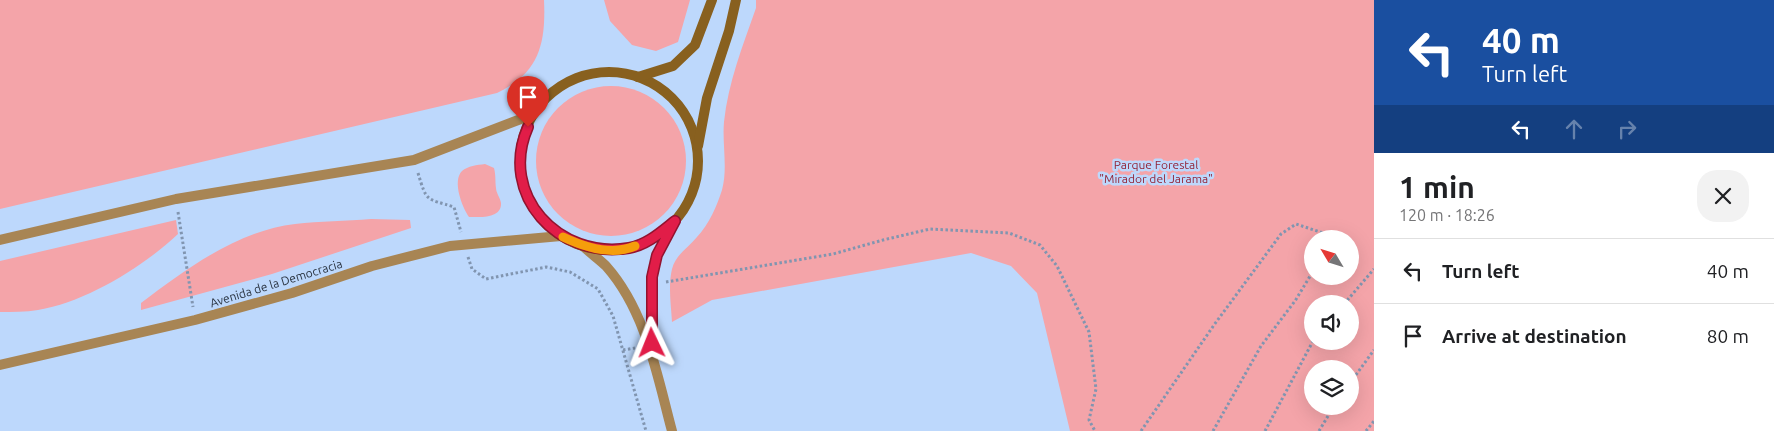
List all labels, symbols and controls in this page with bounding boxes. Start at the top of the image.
icon: left [1399,20,1464,85]
text: 40 m [1482,20,1560,60]
text: Turn left [1482,61,1567,86]
pin [507,76,549,127]
icon: arrive [514,83,542,111]
icon: left [1507,115,1535,143]
icon: ahead [1560,115,1588,143]
icon: right [1613,115,1641,143]
park label: Parque Forestal "Mirador del Jarama" [1099,158,1213,185]
text: 1 min [1399,170,1475,204]
button: close [1697,170,1749,222]
text: 120 m · 18:26 [1399,206,1495,224]
north arrow [1304,230,1359,285]
map controls [1304,230,1359,415]
street label: Avenida de la Democracia [208,257,344,309]
icon: left [1399,257,1427,285]
text: Turn left [1442,260,1520,282]
text: 40 m [1707,260,1749,282]
button: sound [1304,295,1359,350]
position arrow [625,316,677,368]
icon: arrive [1399,322,1427,350]
text: Arrive at destination [1442,325,1627,347]
text: 80 m [1707,325,1749,347]
button: layers [1304,360,1359,415]

